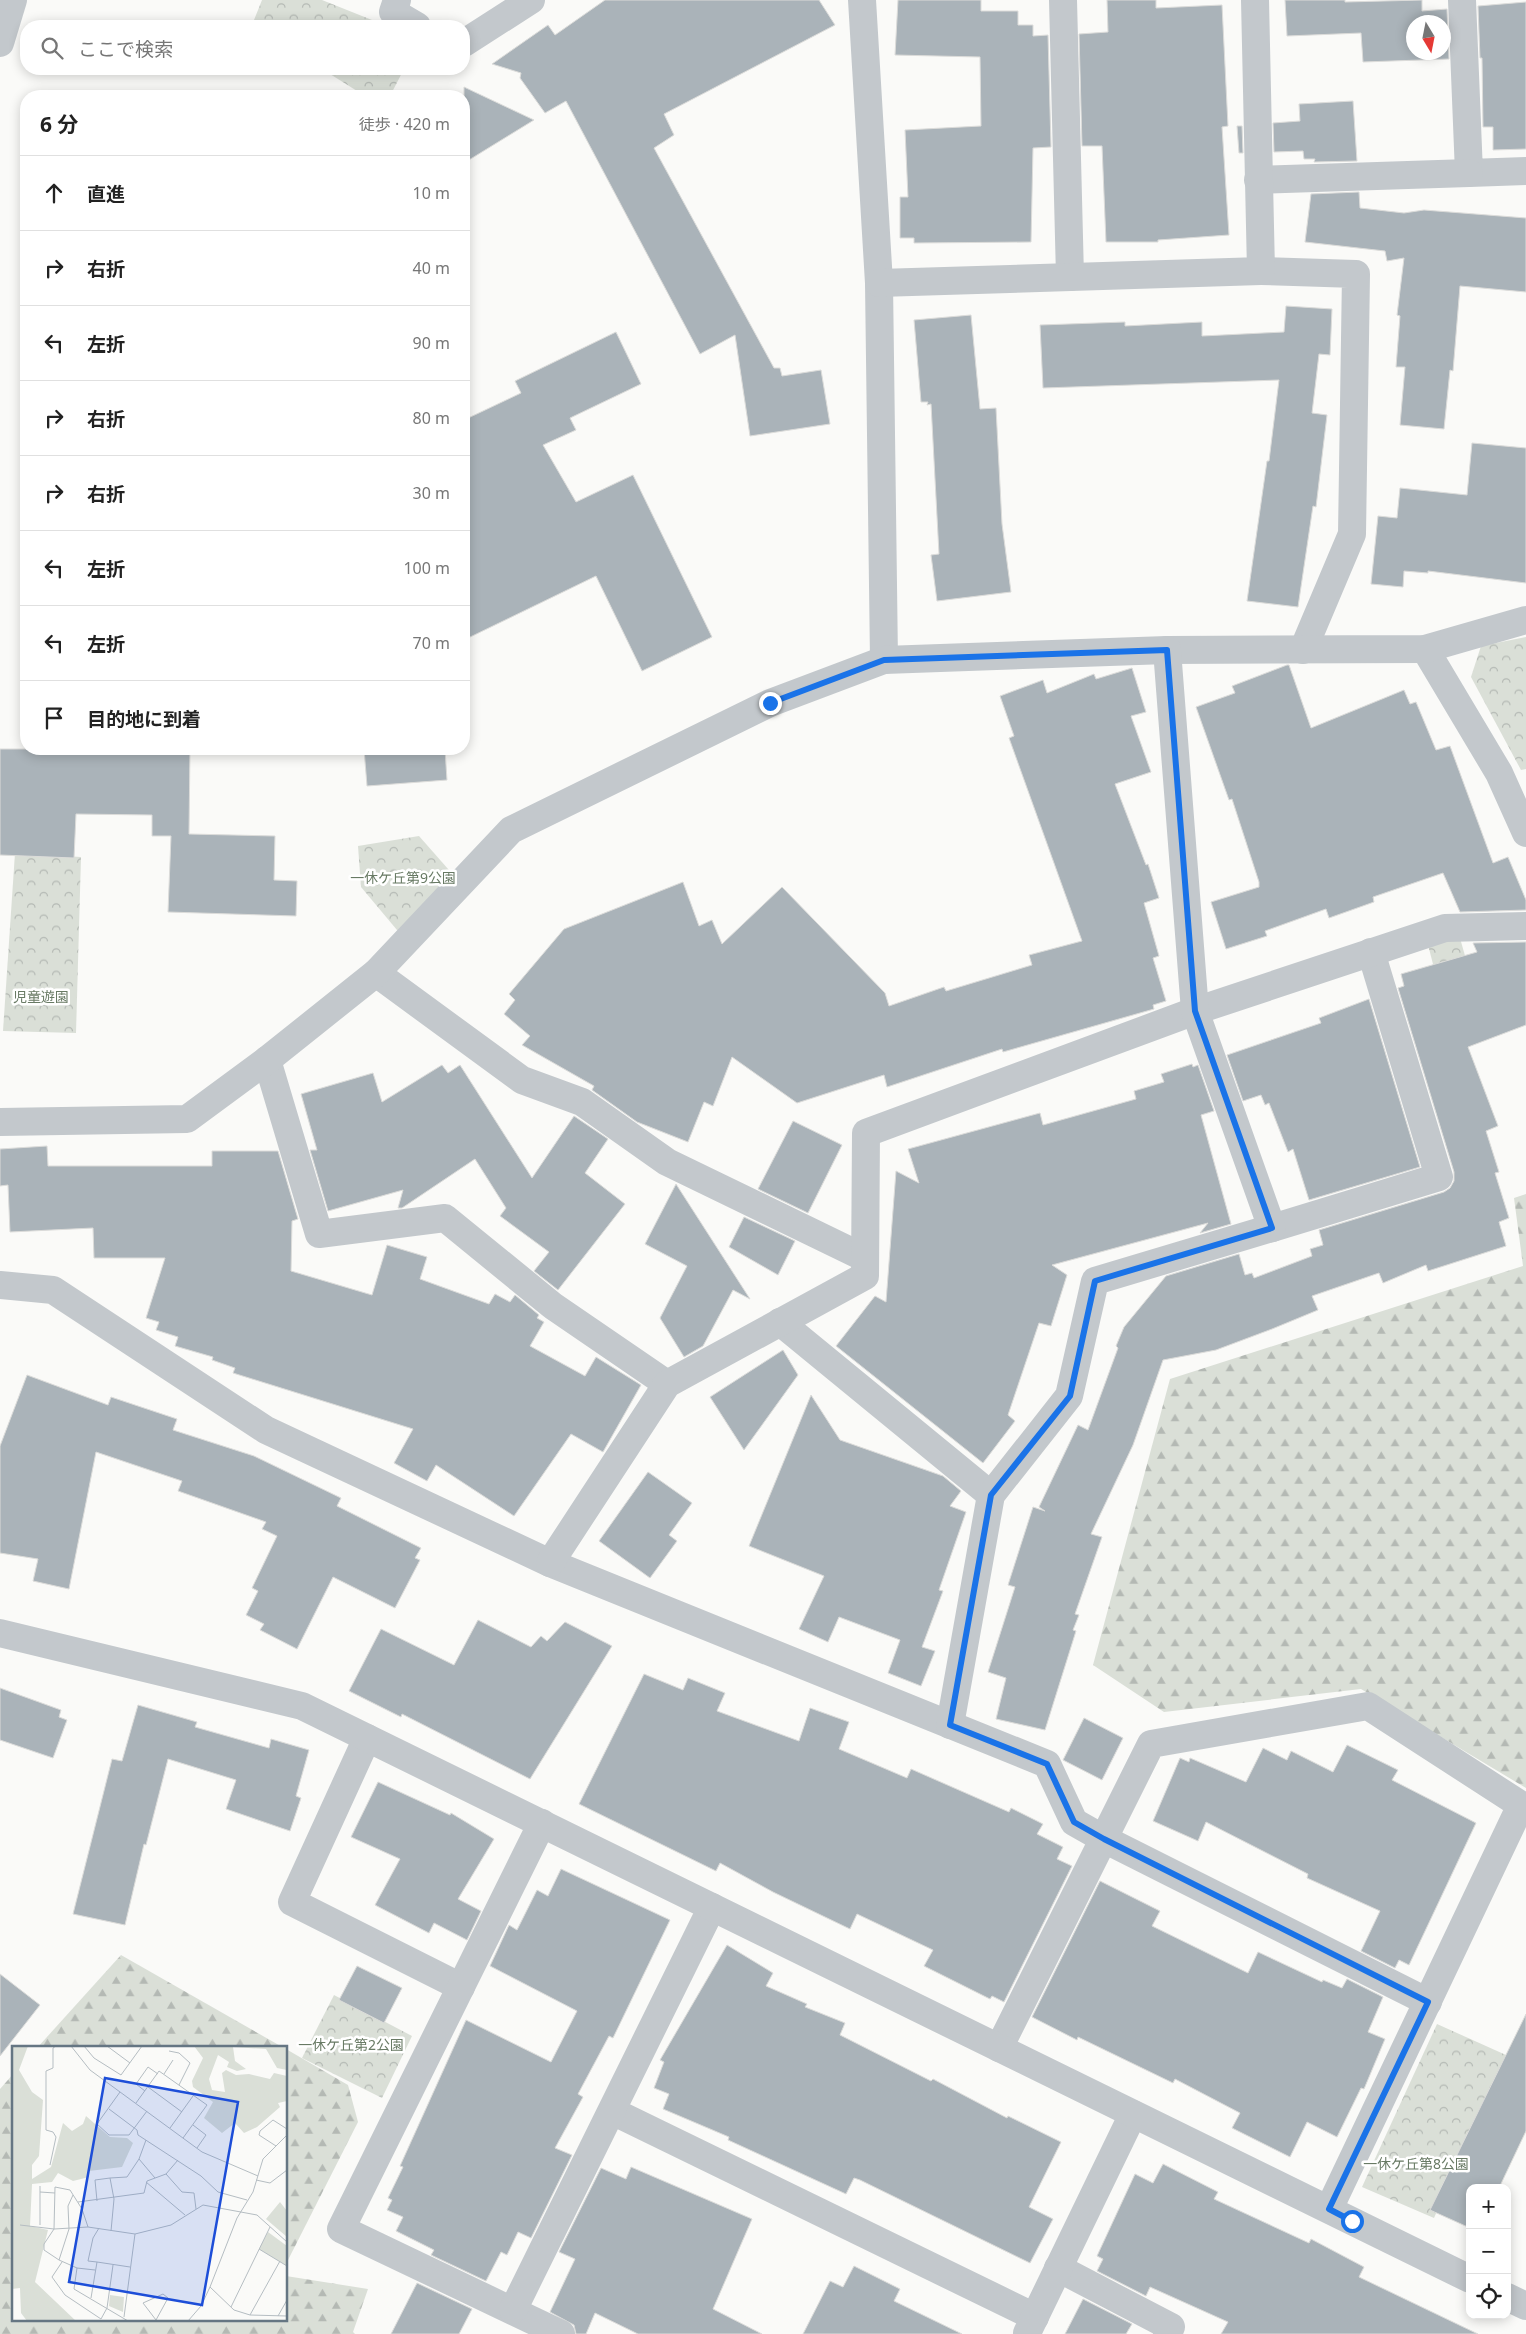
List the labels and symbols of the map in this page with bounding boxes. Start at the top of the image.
north arrow [1406,15,1451,60]
route end [759,692,782,715]
park label: 一休ケ丘第9公園 [350,868,456,887]
park label: 児童遊園 [13,987,69,1006]
park label: 一休ケ丘第2公園 [298,2035,404,2054]
inset map [12,2046,288,2322]
park label: 一休ケ丘第8公園 [1363,2154,1469,2173]
route start [1341,2210,1364,2233]

